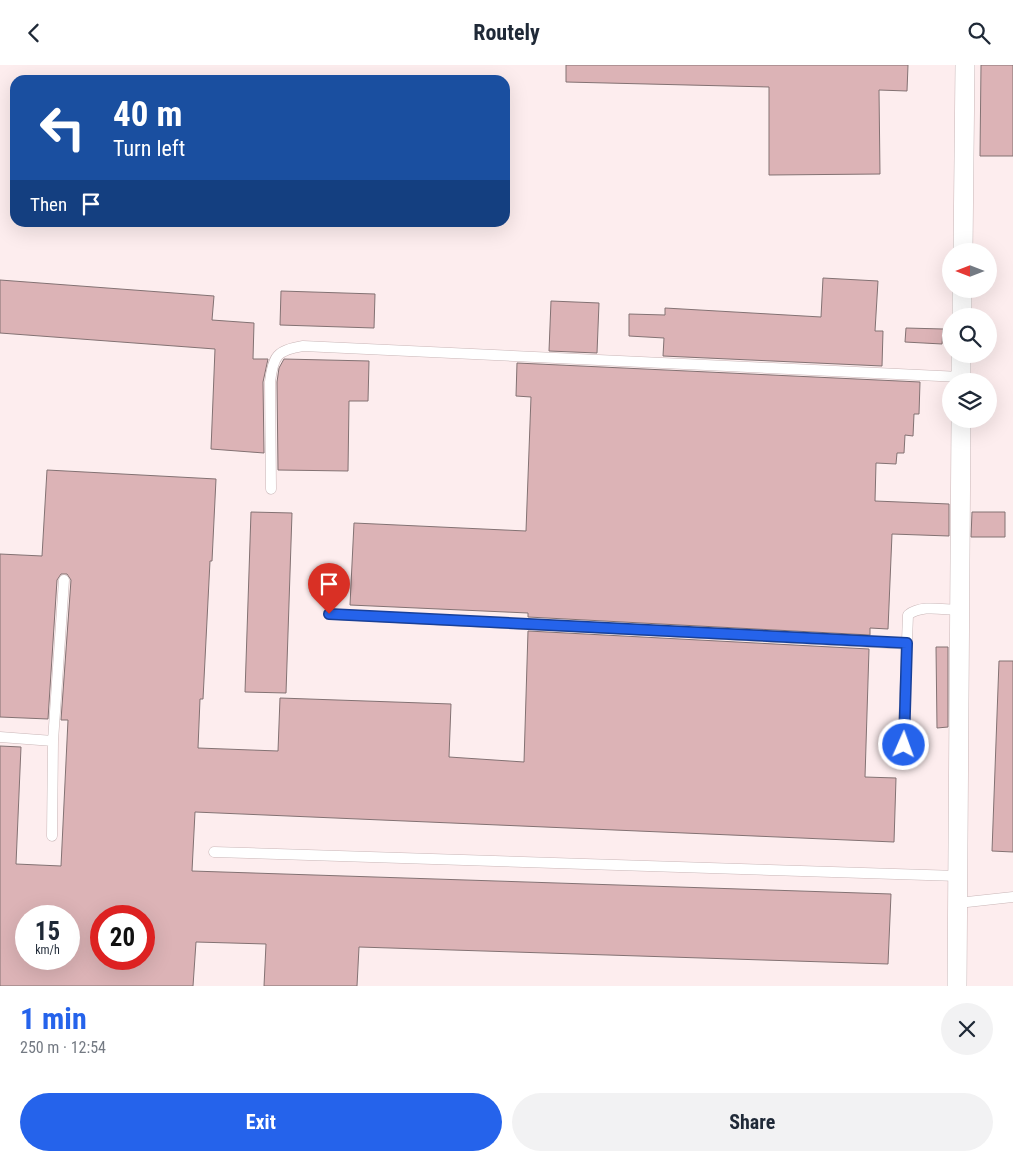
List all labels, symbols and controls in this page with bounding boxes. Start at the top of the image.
icon: back [20,19,48,47]
icon: search [965,19,993,47]
text: Routely [473,20,540,45]
text: 40 m [113,94,182,135]
icon: left [30,95,95,160]
text: Turn left [113,136,185,161]
icon: arrive [77,190,105,218]
text: Then [30,193,67,216]
north arrow [942,243,998,297]
map controls [942,243,997,428]
button: search [942,308,997,363]
button: layers [942,373,997,428]
pin [308,563,350,614]
icon: arrive [315,570,343,598]
position arrow [877,718,929,770]
speed limit sign: 20 [90,905,155,970]
text: 15 [35,917,60,946]
text: km/h [35,943,60,957]
text: 1 min [20,1001,87,1036]
button: close [941,1003,993,1055]
text: 250 m · 12:54 [20,1038,106,1057]
button: Exit [20,1093,502,1151]
button: Share [512,1093,993,1151]

